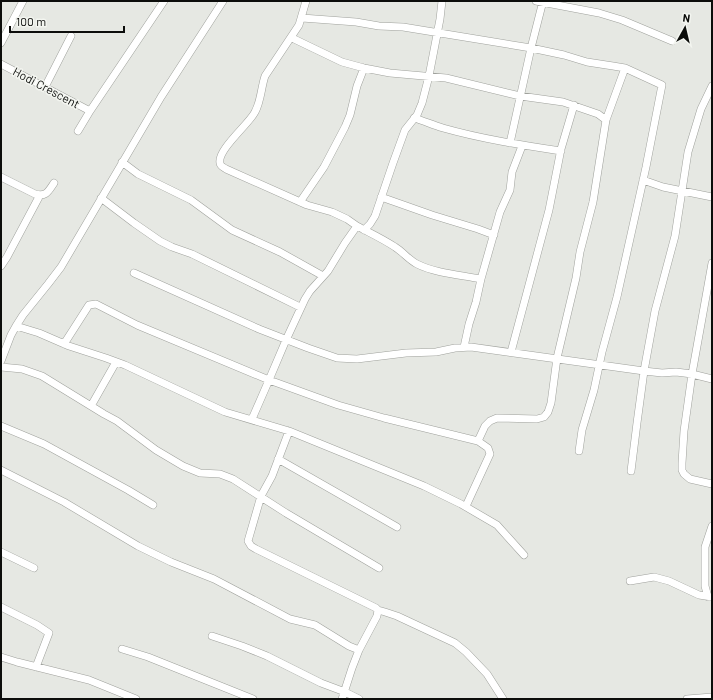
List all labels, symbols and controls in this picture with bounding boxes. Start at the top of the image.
scale bar [10,8,124,34]
north arrow [665,8,705,48]
text: N [682,11,691,25]
text: 100 m [16,14,46,28]
street label: Hodi Crescent [11,64,82,111]

